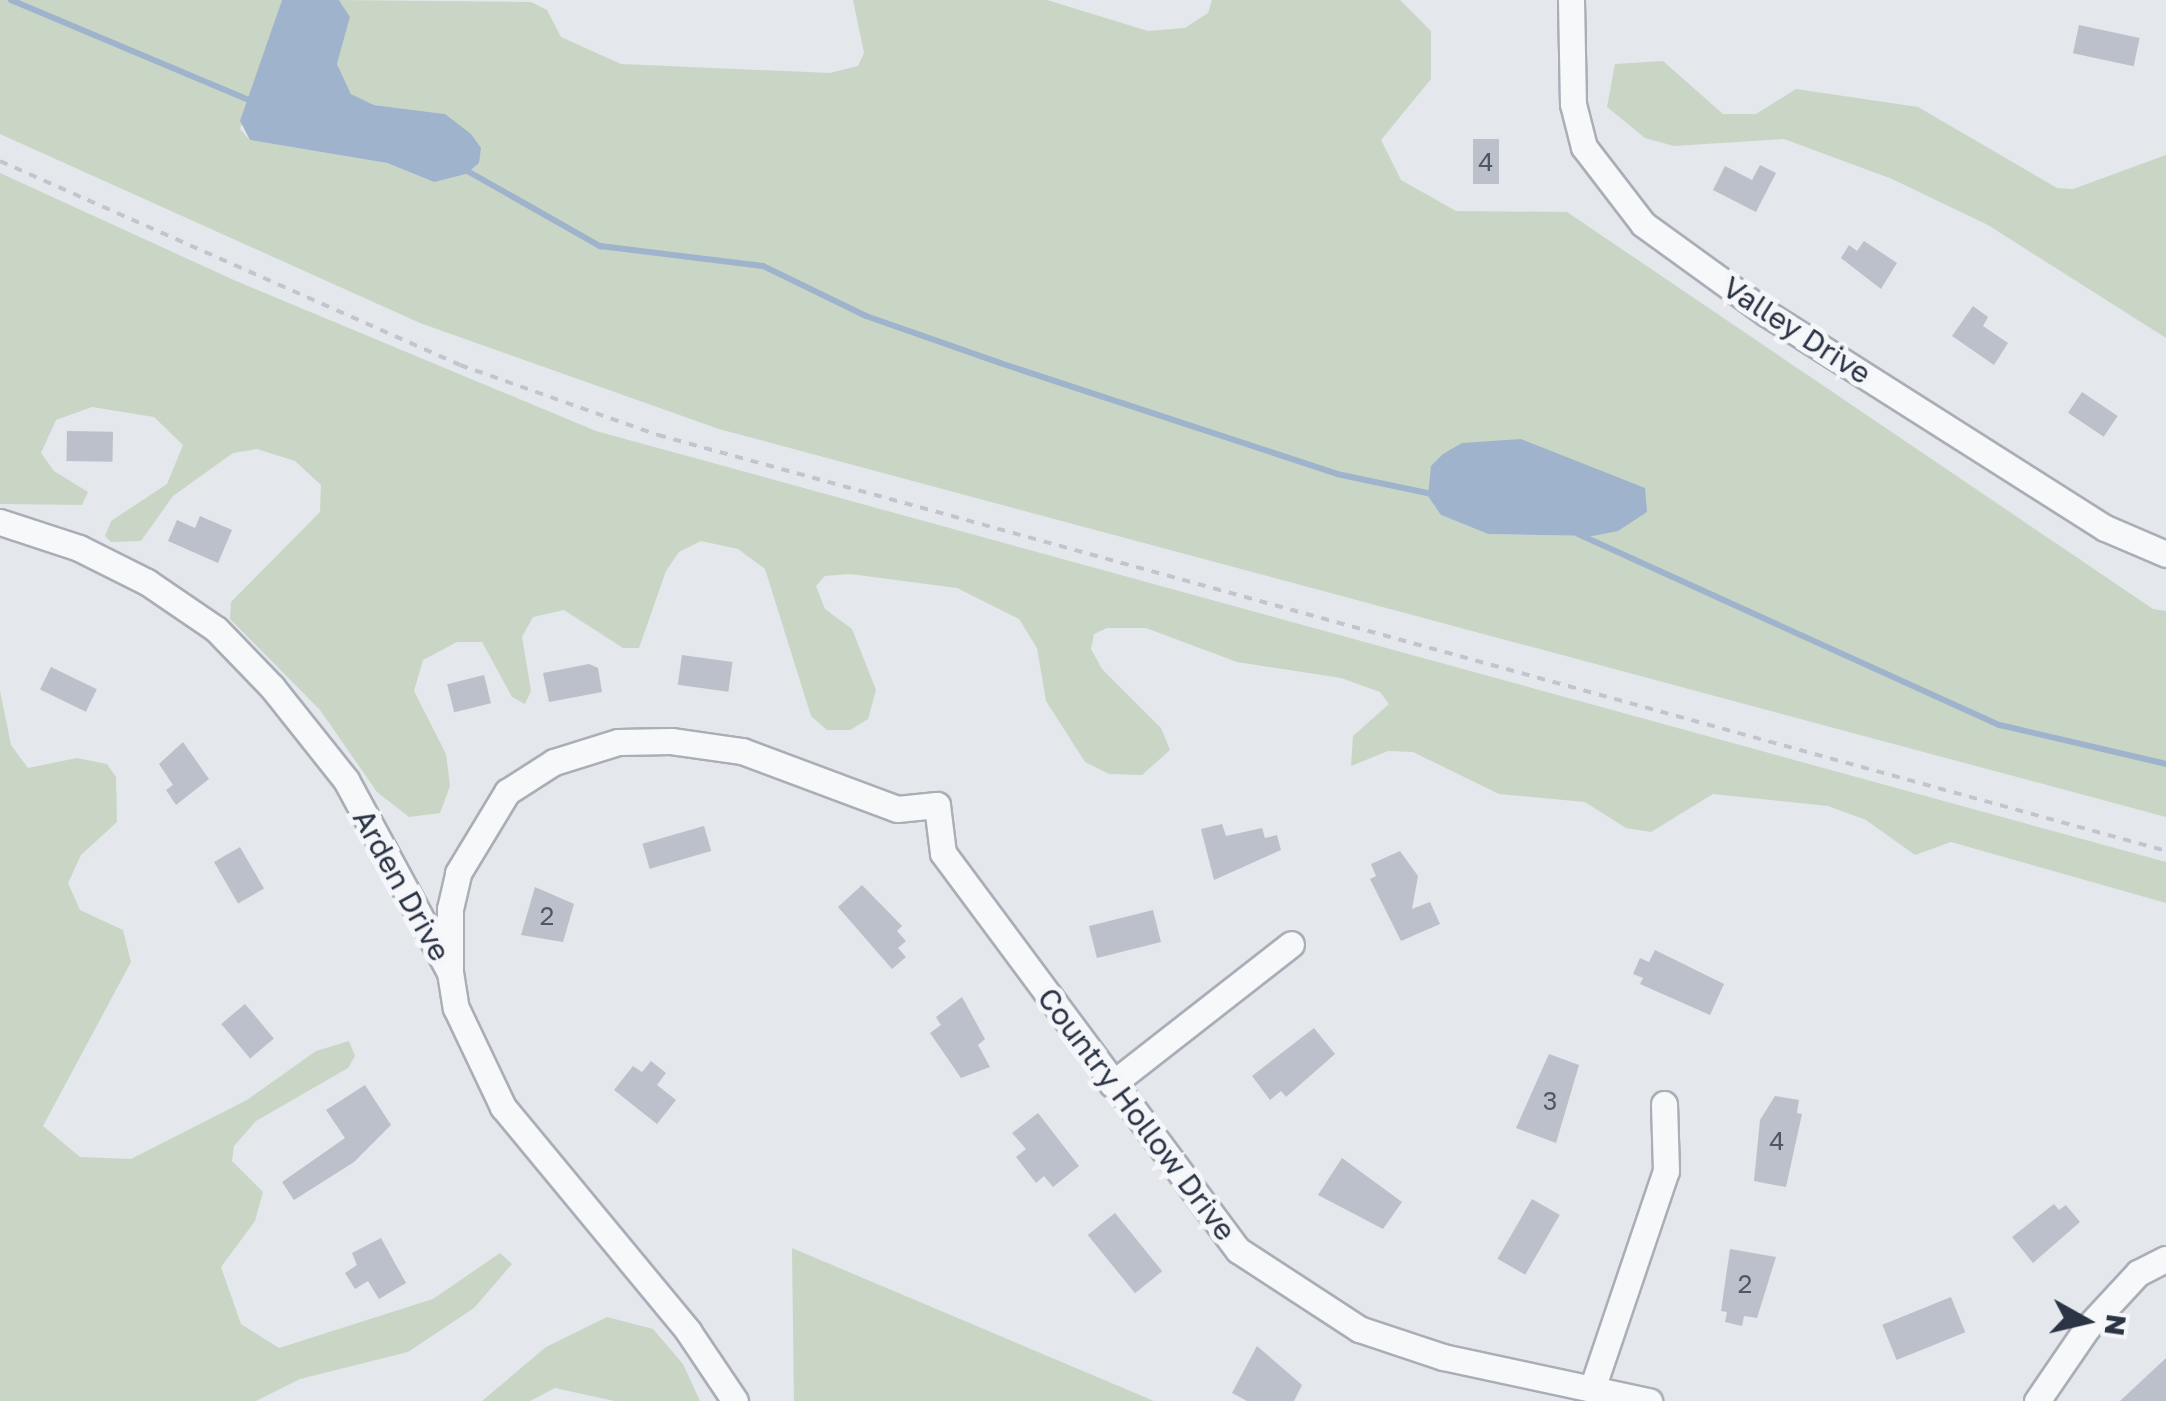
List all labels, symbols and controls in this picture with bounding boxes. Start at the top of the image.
house number: 4 [1478,147,1494,177]
street label: Valley Drive [1716,269,1878,391]
street label: Arden Drive [346,803,458,967]
house number: 2 [540,901,554,931]
street label: Country Hollow Drive [1030,981,1244,1247]
house number: 3 [1543,1086,1557,1116]
house number: 4 [1769,1126,1785,1156]
house number: 2 [1738,1269,1752,1299]
north arrow [2036,1271,2136,1371]
text: N [2098,1312,2134,1338]

